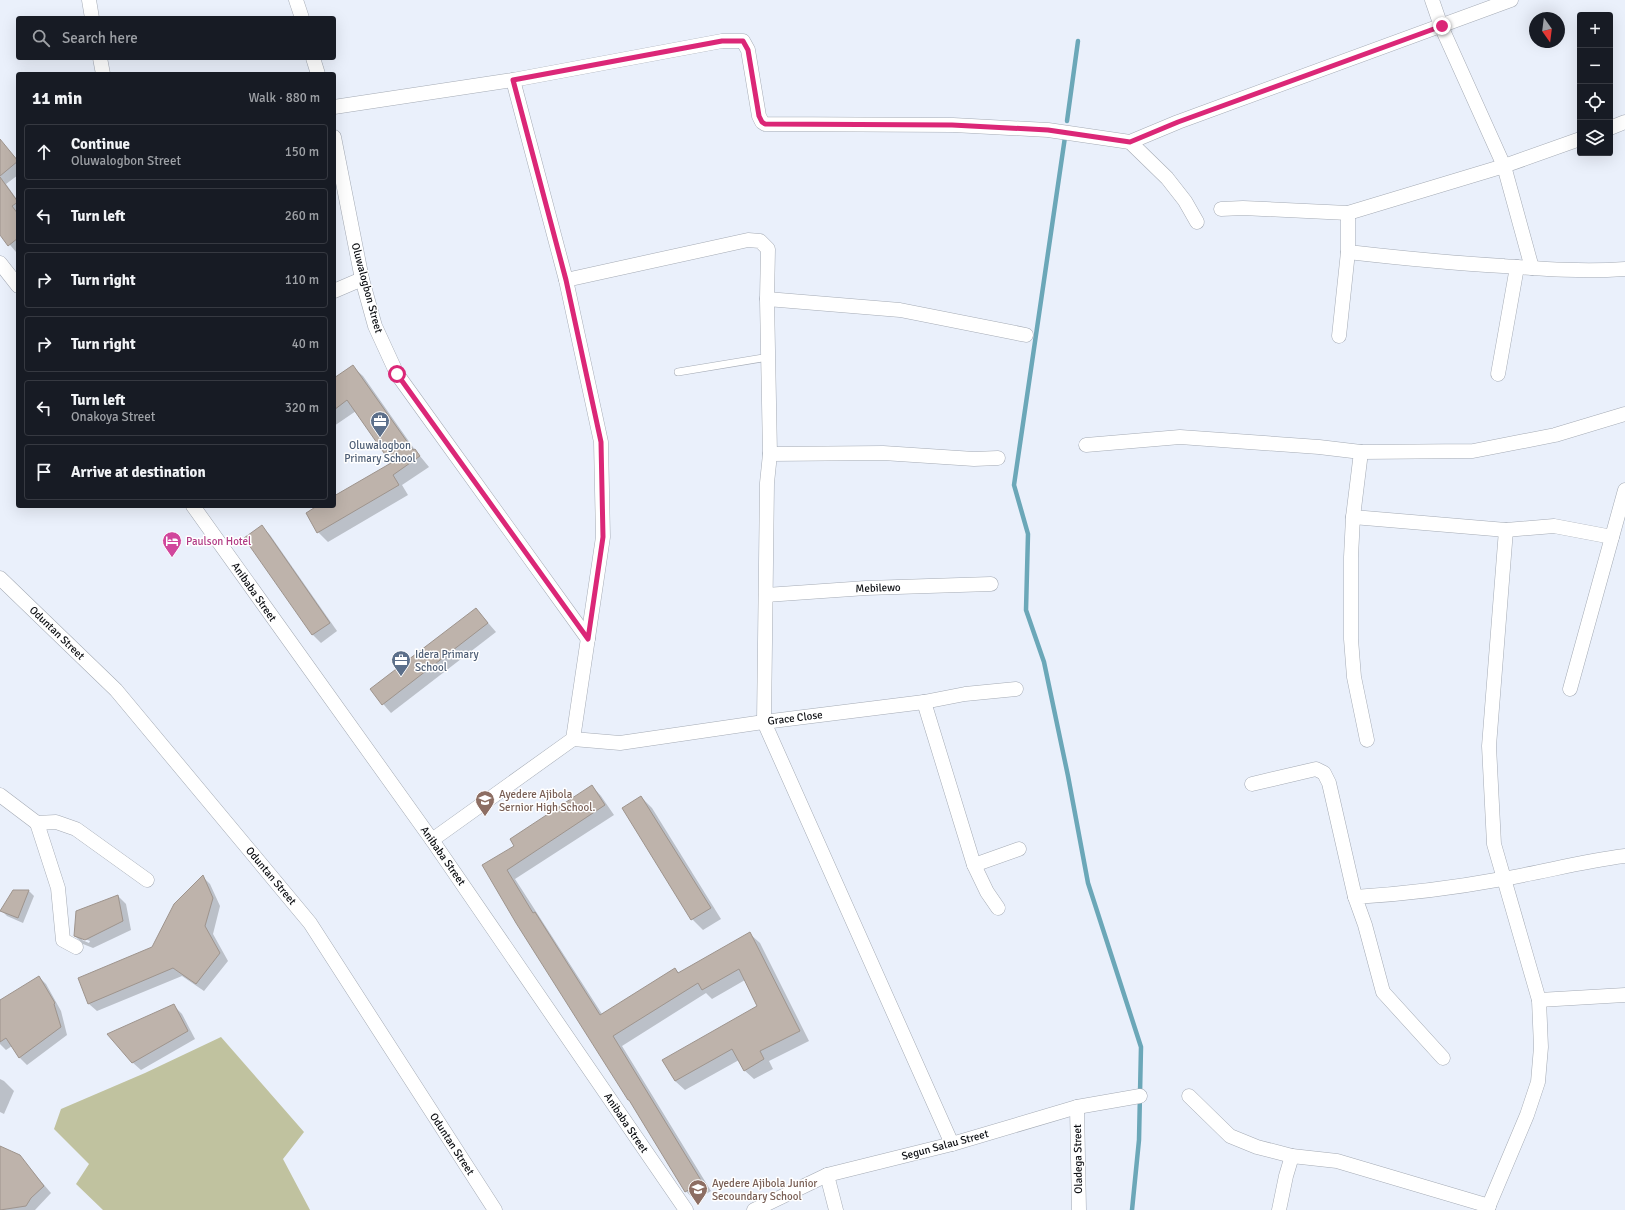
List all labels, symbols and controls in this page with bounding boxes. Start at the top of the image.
north arrow [1529,12,1565,48]
map controls [1577,12,1613,156]
button: + [1577,12,1613,48]
search box [16,16,336,60]
route end [1433,17,1451,35]
icon: search [30,27,52,49]
text: Search here [62,29,138,47]
button: − [1577,48,1613,84]
button: locate [1577,84,1613,120]
text: 11 min [32,88,82,109]
text: Walk · 880 m [249,90,320,106]
button: layers [1577,120,1613,156]
text: Continue [71,135,130,153]
icon: ahead [33,141,55,163]
text: 150 m [285,144,319,160]
text: Oluwalogbon Street [71,153,181,169]
icon: left [33,205,55,227]
text: Turn left [71,207,125,225]
text: 260 m [285,208,319,224]
street label: Oluwalogbon Street [349,241,385,335]
icon: right [33,269,55,291]
text: Turn right [71,271,136,289]
text: 110 m [285,272,319,288]
icon: right [33,333,55,355]
text: Turn right [71,335,136,353]
text: 40 m [292,336,319,352]
route start [388,365,406,383]
text: Turn left [71,391,125,409]
icon: left [33,397,55,419]
text: 320 m [285,400,319,416]
text: Onakoya Street [71,409,155,425]
office icon: Oluwalogbon Primary School [369,410,391,438]
place label: Oluwalogbon Primary School [344,439,416,465]
icon: arrive [33,461,55,483]
text: Arrive at destination [71,463,206,481]
hotel icon: Paulson Hotel [161,530,183,558]
place label: Paulson Hotel [186,535,251,548]
street label: Anibaba Street [229,560,279,624]
street label: Mebilewo [855,581,901,595]
street label: Oduntan Street [27,603,87,663]
place label: Idera Primary School [415,648,479,674]
office icon: Idera Primary School [390,649,412,677]
street label: Grace Close [767,708,823,728]
place label: Ayedere Ajibola Sernior High School. [499,788,595,814]
school or university icon: Ayedere Ajibola Sernior High School. [474,789,496,817]
street label: Anibaba Street [418,824,468,888]
street label: Oduntan Street [243,844,299,908]
street label: Anibaba Street [601,1091,651,1156]
street label: Oduntan Street [427,1110,477,1178]
street label: Oladega Street [1071,1124,1085,1194]
street label: Segun Salau Street [900,1127,990,1163]
place label: Ayedere Ajibola Junior Secoundary School [712,1177,817,1203]
school or university icon: Ayedere Ajibola Junior Secoundary School [687,1178,709,1206]

